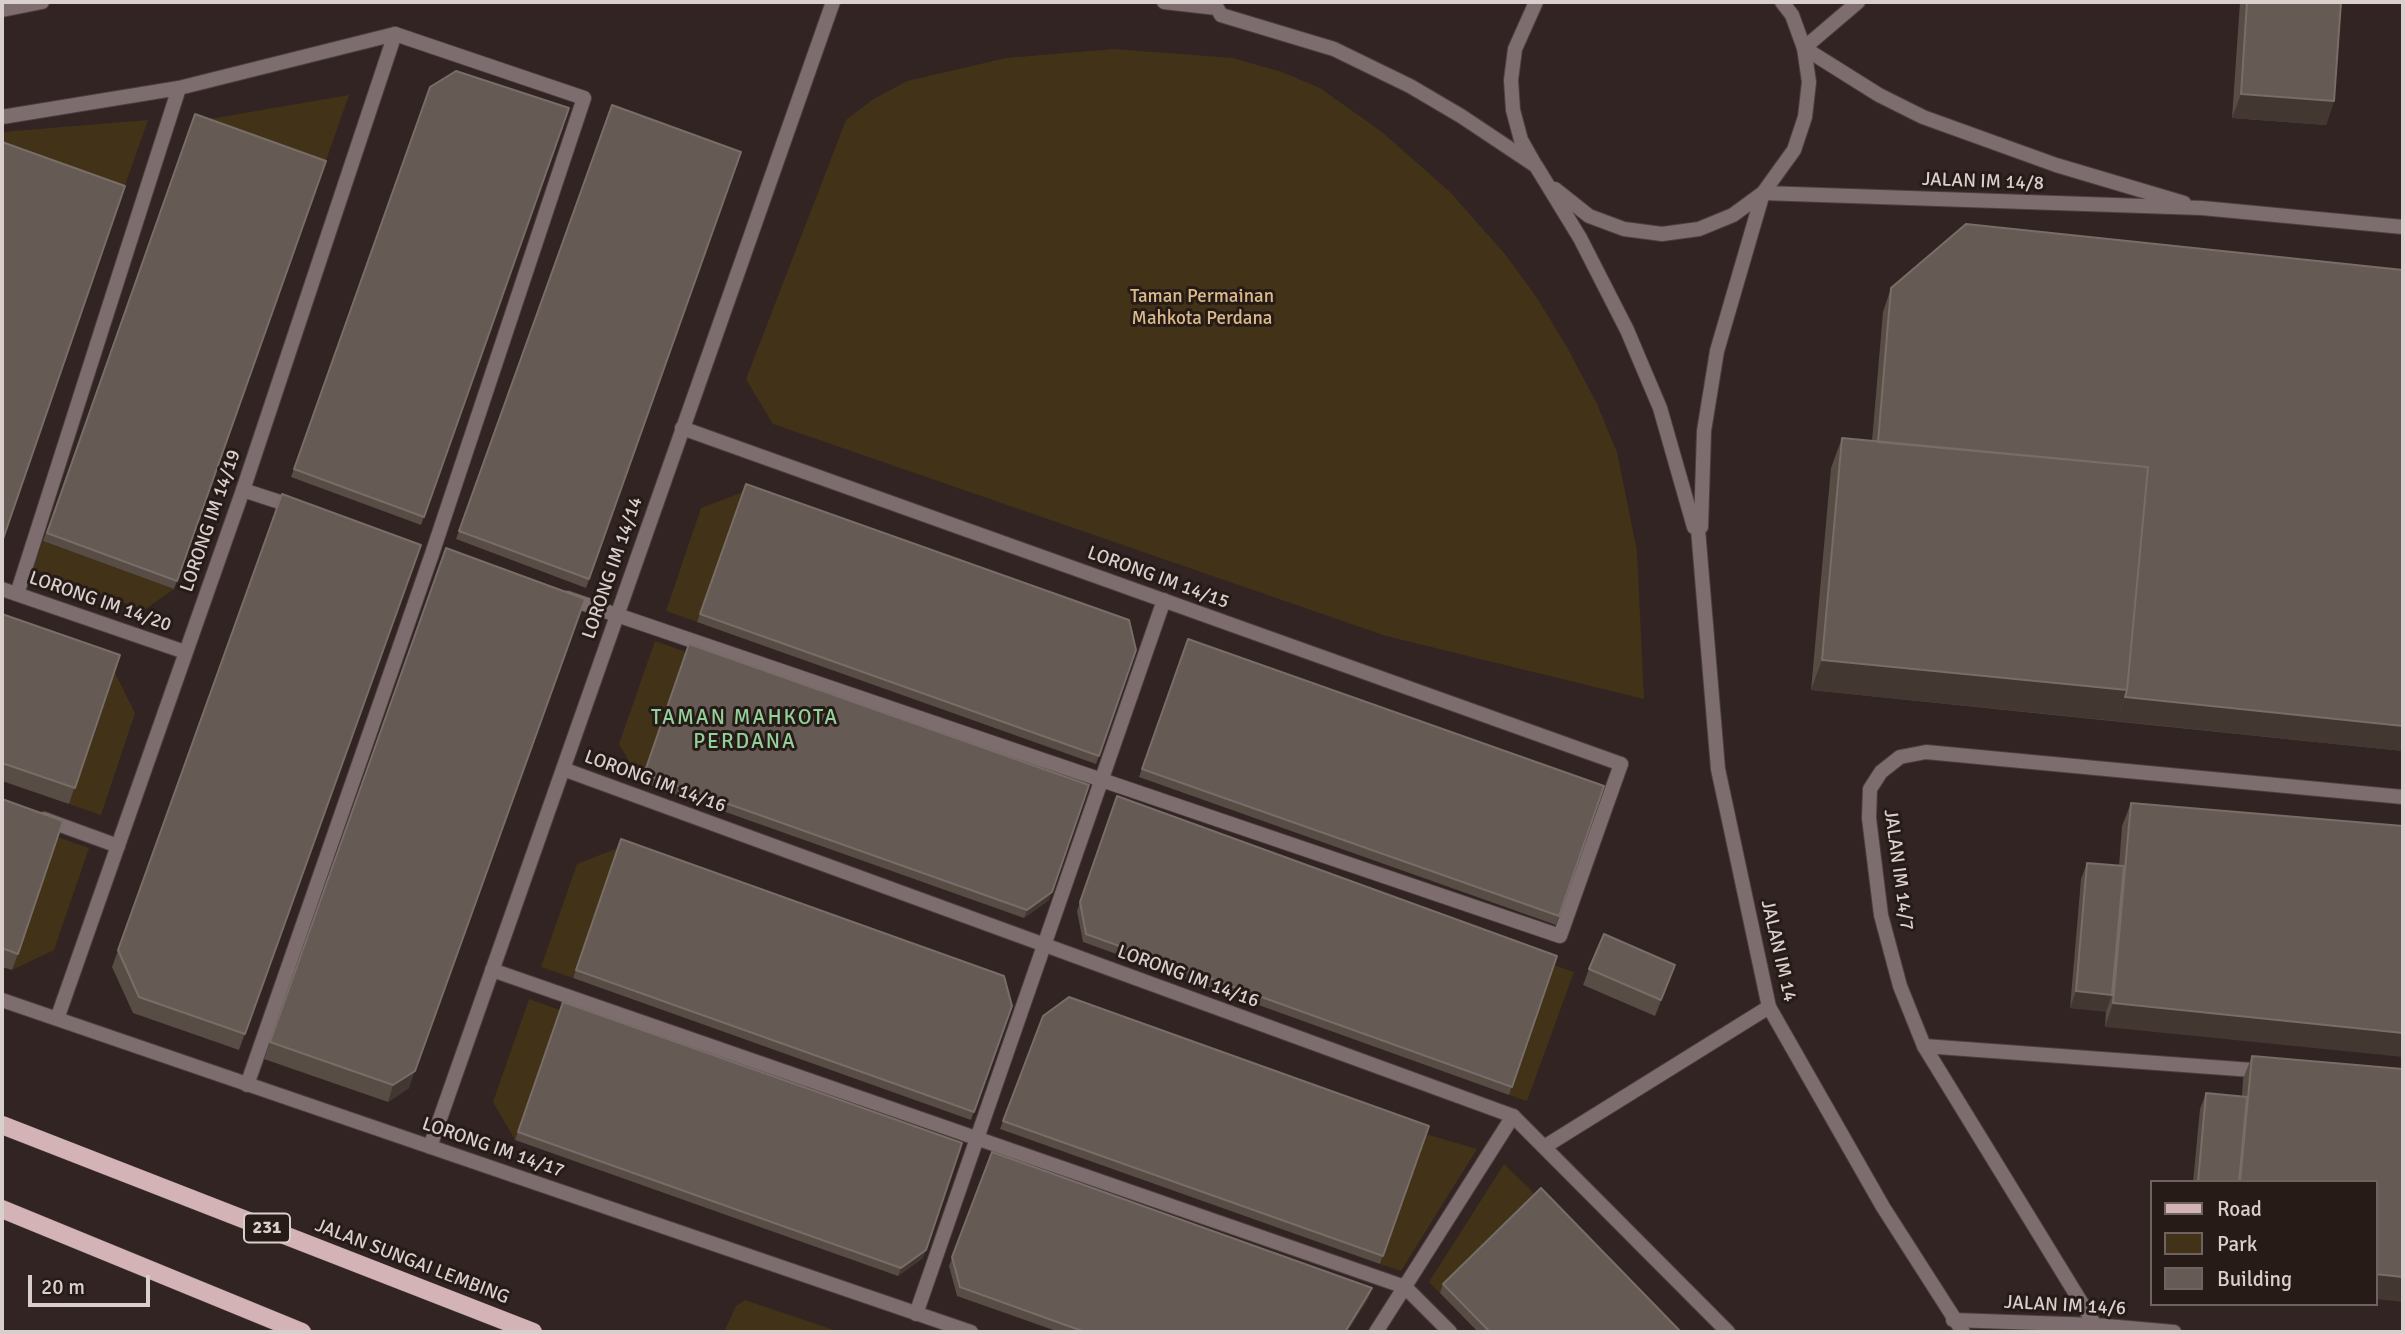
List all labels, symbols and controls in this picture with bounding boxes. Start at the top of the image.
street label: JALAN IM 14/8 [1922,168,2044,196]
park label: Taman Permainan Mahkota Perdana [1130,286,1274,330]
street label: LORONG IM 14/19 [176,447,246,595]
street label: LORONG IM 14/14 [578,494,648,642]
street label: LORONG IM 14/15 [1084,542,1232,614]
street label: LORONG IM 14/20 [26,567,174,637]
district label: TAMAN MAHKOTA PERDANA [653,705,837,755]
street label: LORONG IM 14/16 [581,746,729,818]
street label: JALAN IM 14/7 [1878,808,1918,932]
street label: JALAN IM 14 [1755,898,1801,1004]
street label: LORONG IM 14/16 [1114,941,1262,1013]
street label: LORONG IM 14/17 [419,1113,567,1183]
legend [2150,1180,2377,1306]
text: Road [2217,1196,2262,1222]
road number: 231 [244,1213,290,1242]
street label: JALAN SUNGAI LEMBING [312,1214,512,1310]
text: Park [2217,1231,2257,1257]
scale bar [32,1260,154,1304]
text: Building [2217,1266,2292,1292]
text: 20 m [41,1274,85,1300]
street label: JALAN IM 14/6 [2003,1291,2127,1321]

